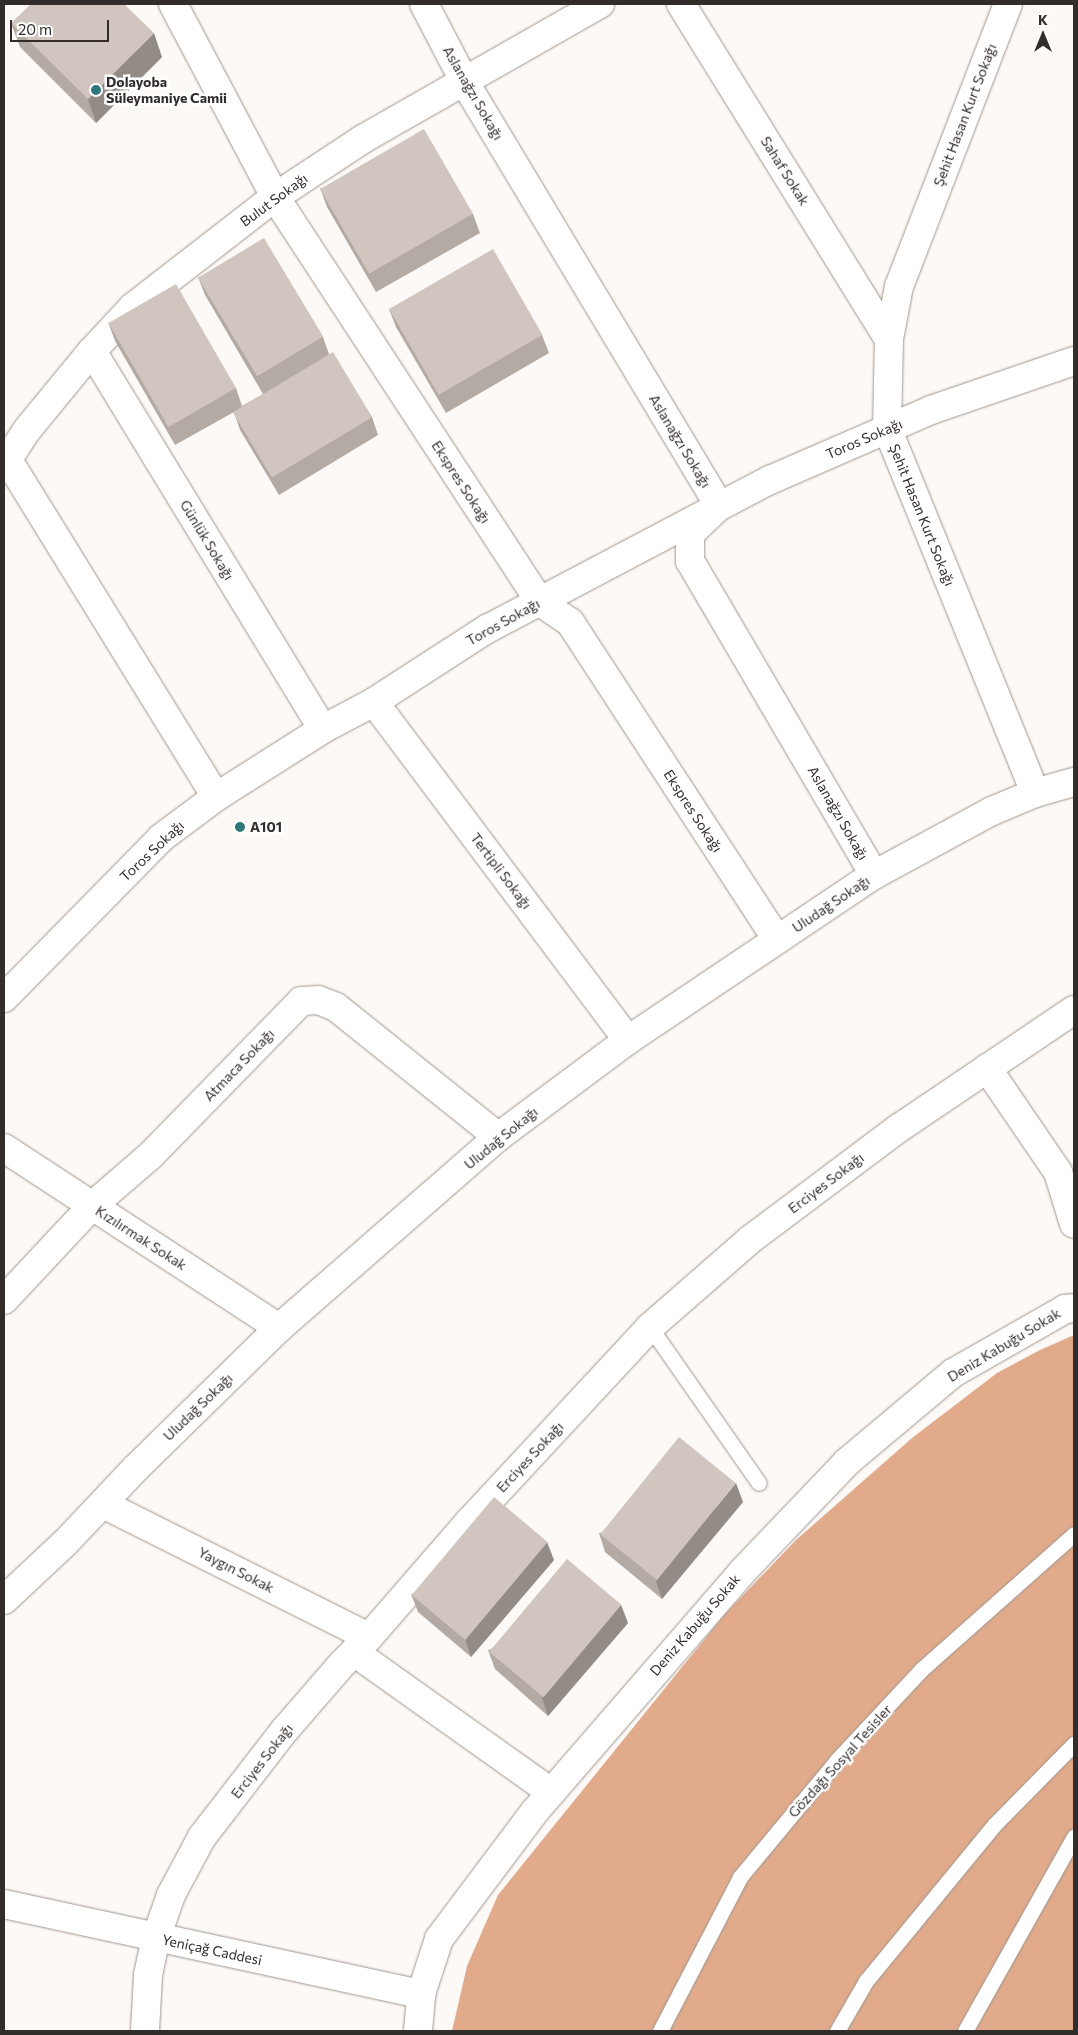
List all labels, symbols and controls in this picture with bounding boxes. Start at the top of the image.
scale bar [12,10,111,42]
north arrow [1018,10,1068,60]
text: K [1038,11,1048,28]
text: 20 m [18,20,52,38]
street label: Şehit Hasan Kurt Sokağı [930,41,1000,189]
street label: Aslanağzı Sokağı [439,43,507,143]
place label: Dolayoba Süleymaniye Camii [106,74,227,106]
marker: Dolayoba Süleymaniye Camii [90,84,102,96]
street label: Sahaf Sokak [757,133,813,209]
street label: Bulut Sokağı [237,170,311,230]
street label: Aslanağzı Sokağı [646,391,714,491]
street label: Toros Sokağı [823,415,905,463]
street label: Ekspres Sokağı [428,438,494,526]
street label: Şehit Hasan Kurt Sokağı [886,442,958,588]
street label: Günlük Sokağı [177,497,237,583]
street label: Toros Sokağı [463,595,543,649]
street label: Aslanağzı Sokağı [804,763,872,863]
street label: Ekspres Sokağı [660,767,726,855]
street label: Toros Sokağı [116,817,188,885]
place label: A101 [250,819,282,835]
marker: A101 [234,821,246,833]
street label: Tertipli Sokağı [467,830,535,912]
street label: Uludağ Sokağı [789,872,873,936]
street label: Atmaca Sokağı [200,1025,278,1105]
street label: Uludağ Sokağı [461,1103,541,1173]
street label: Erciyes Sokağı [785,1149,867,1217]
street label: Kızılırmak Sokak [92,1202,190,1274]
street label: Deniz Kabuğu Sokak [944,1305,1064,1385]
street label: Uludağ Sokağı [160,1370,236,1444]
street label: Erciyes Sokağı [493,1418,567,1496]
street label: Yaygın Sokak [195,1544,277,1596]
street label: Deniz Kabuğu Sokak [646,1571,744,1679]
street label: Gözdağı Sosyal Tesisler [785,1701,895,1821]
street label: Erciyes Sokağı [228,1720,296,1802]
street label: Yeniçağ Caddesi [160,1931,264,1969]

